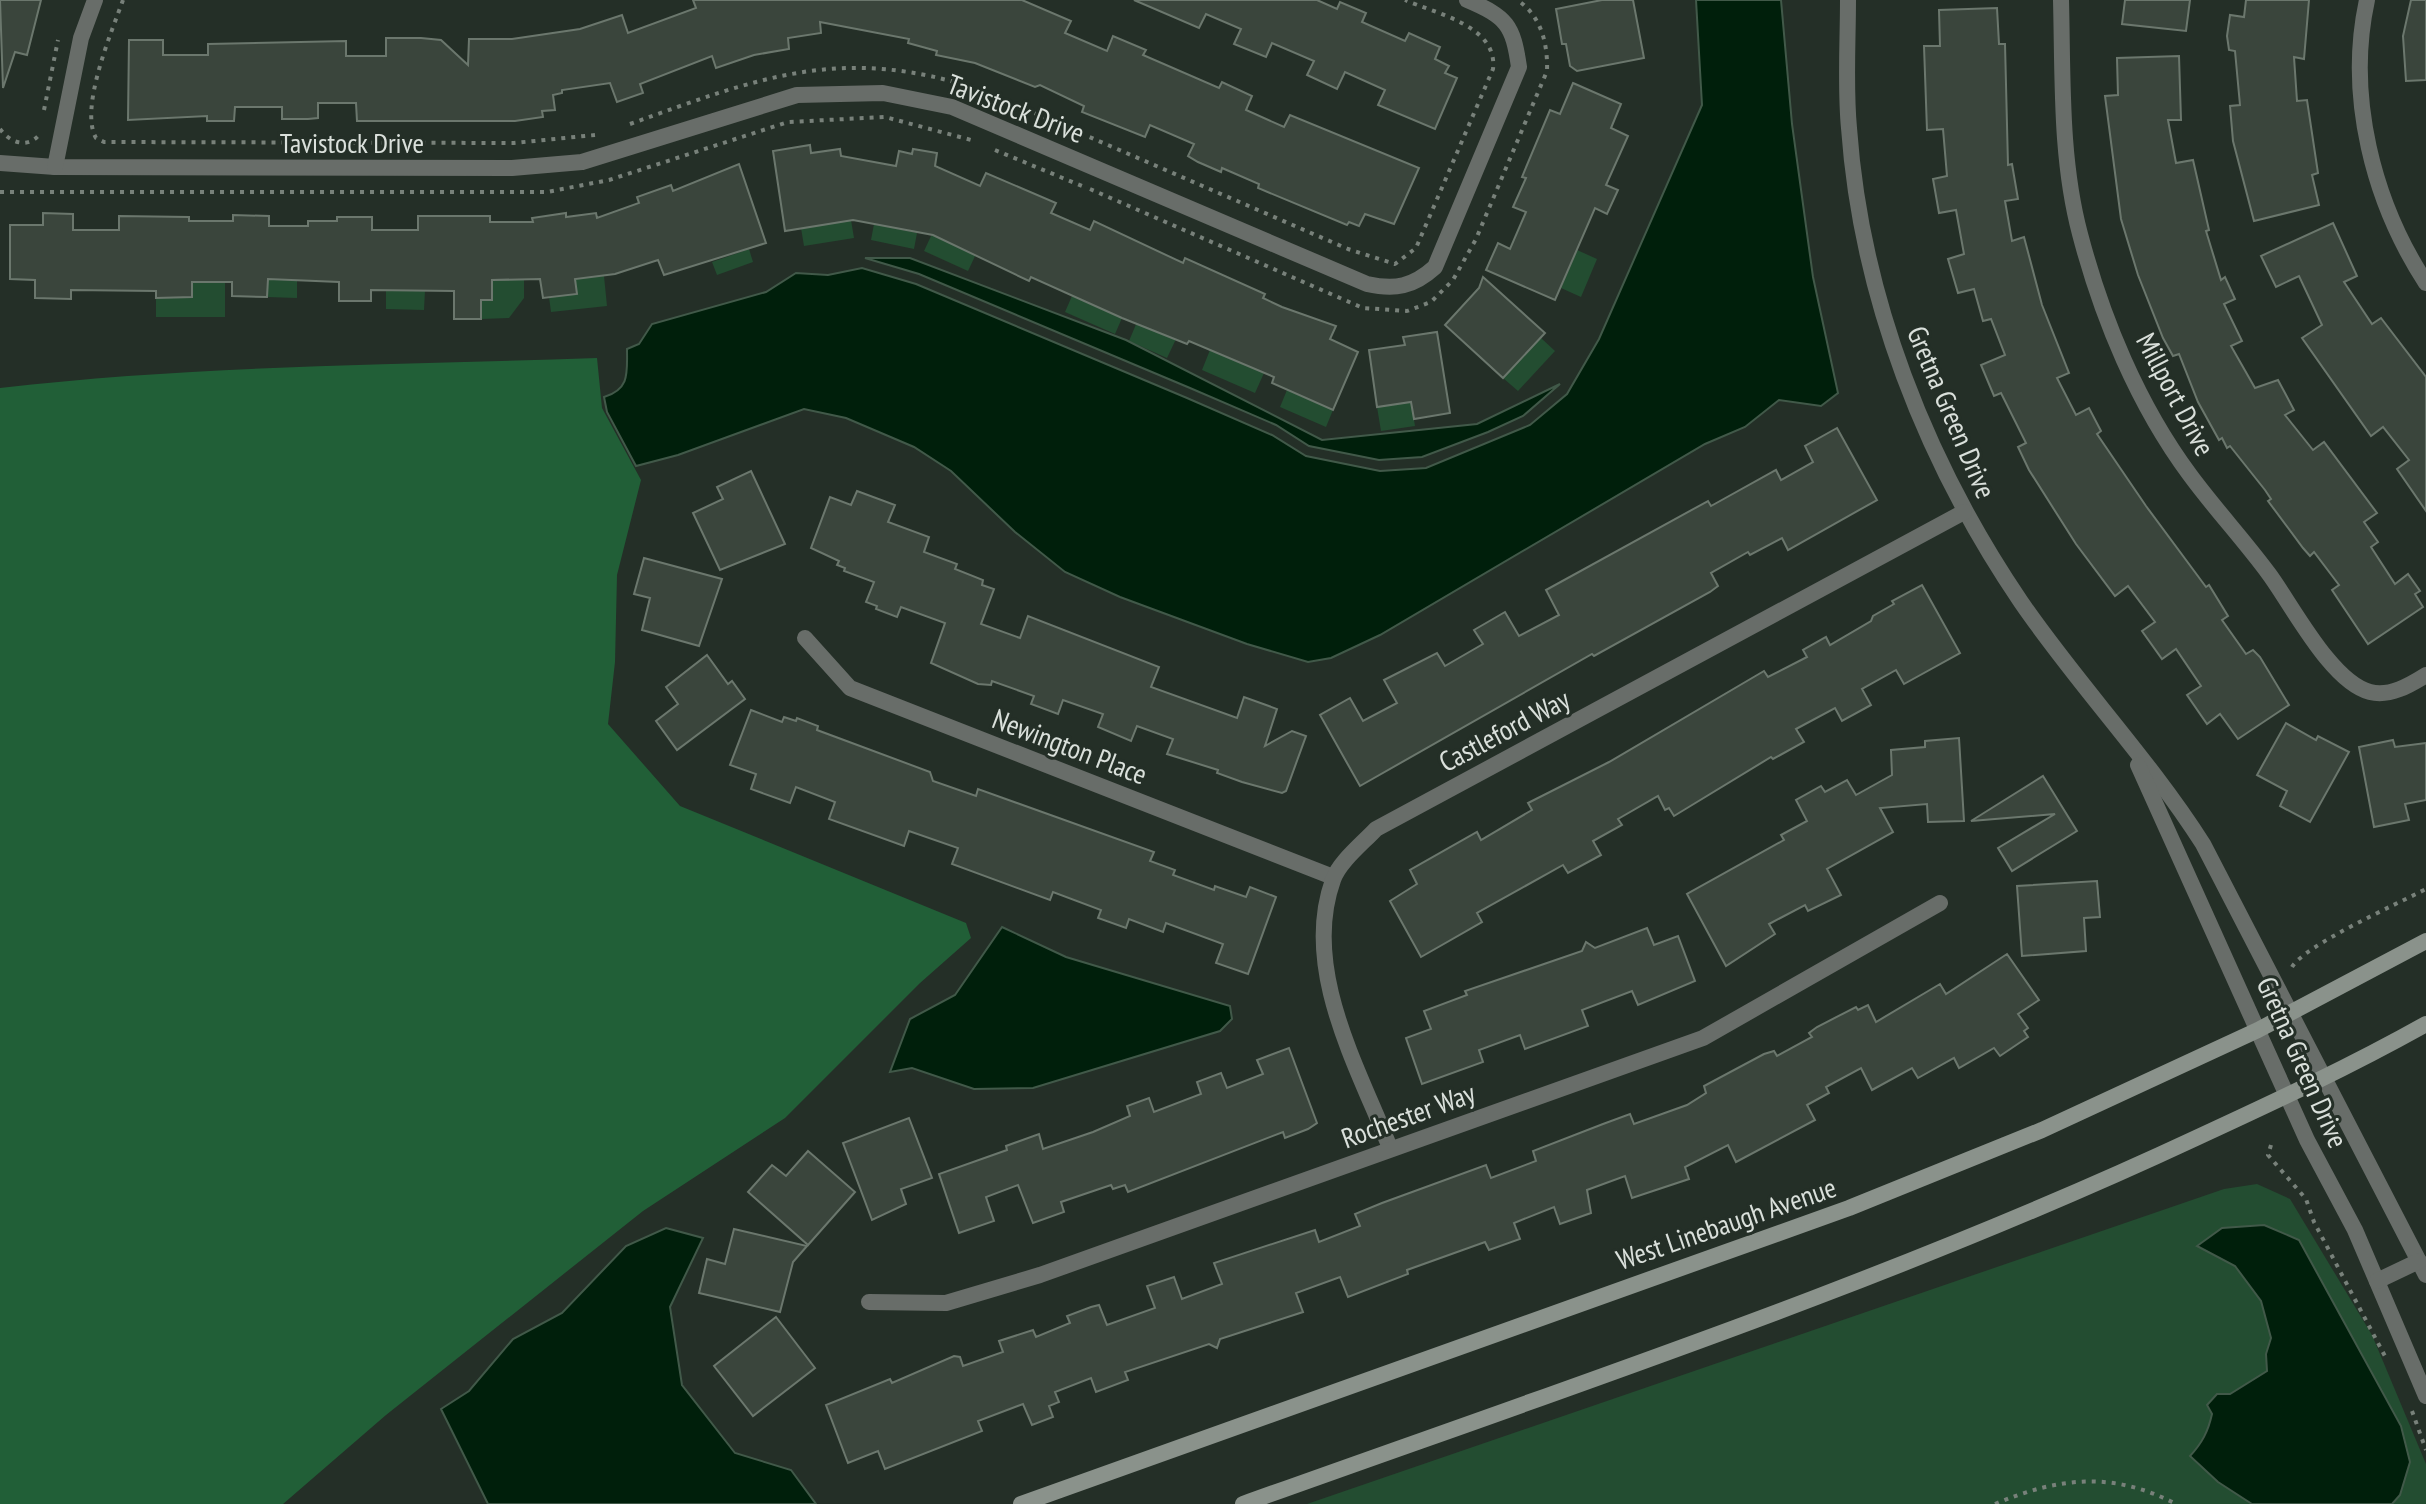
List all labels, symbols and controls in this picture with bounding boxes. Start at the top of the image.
street label: Tavistock Drive [942,65,1090,151]
street label: Tavistock Drive [280,124,424,161]
street label: Gretna Green Drive [1899,320,2005,504]
street label: Millport Drive [2128,326,2224,462]
street label: Castleford Way [1432,680,1576,780]
street label: Newington Place [987,700,1153,792]
street label: Gretna Green Drive [2249,971,2357,1153]
street label: Rochester Way [1336,1074,1480,1156]
street label: West Linebaugh Avenue [1611,1168,1841,1278]

